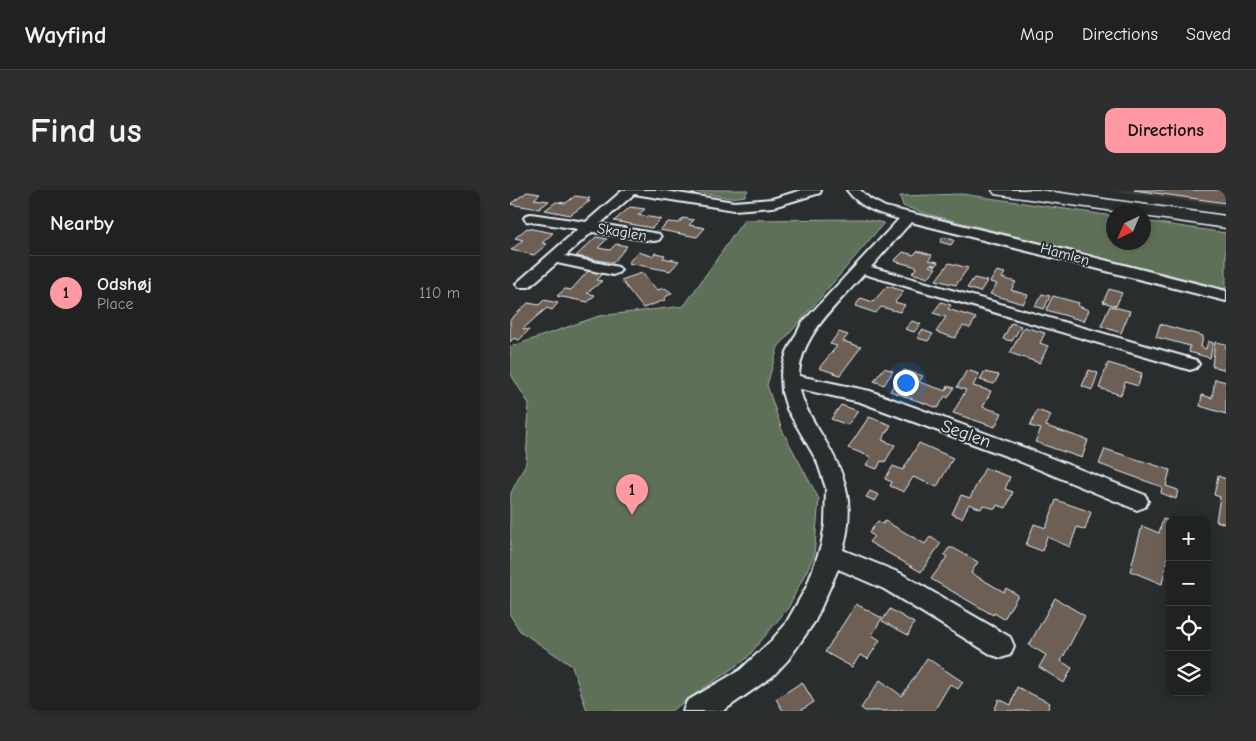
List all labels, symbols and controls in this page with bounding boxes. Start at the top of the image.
text: Wayfind [25,21,106,49]
text: Map [1020,24,1054,45]
text: Directions [1082,24,1158,45]
text: Saved [1186,24,1231,45]
button: Directions [1105,108,1226,153]
text: Find us [30,110,142,151]
north arrow [1106,205,1151,250]
text: Nearby [50,211,114,235]
street label: Skaglen [596,219,648,245]
street label: Hamlen [1038,239,1092,269]
text: Odshøj [97,273,152,295]
text: 1 [63,284,69,302]
text: 110 m [419,284,460,302]
text: Place [97,295,133,313]
your location [893,370,919,396]
street label: Seglen [938,415,994,453]
pin: 1 [616,474,648,515]
map controls [1166,516,1211,696]
button: + [1166,516,1211,561]
button: − [1166,561,1211,606]
button: locate [1166,606,1211,651]
button: layers [1166,651,1211,696]

